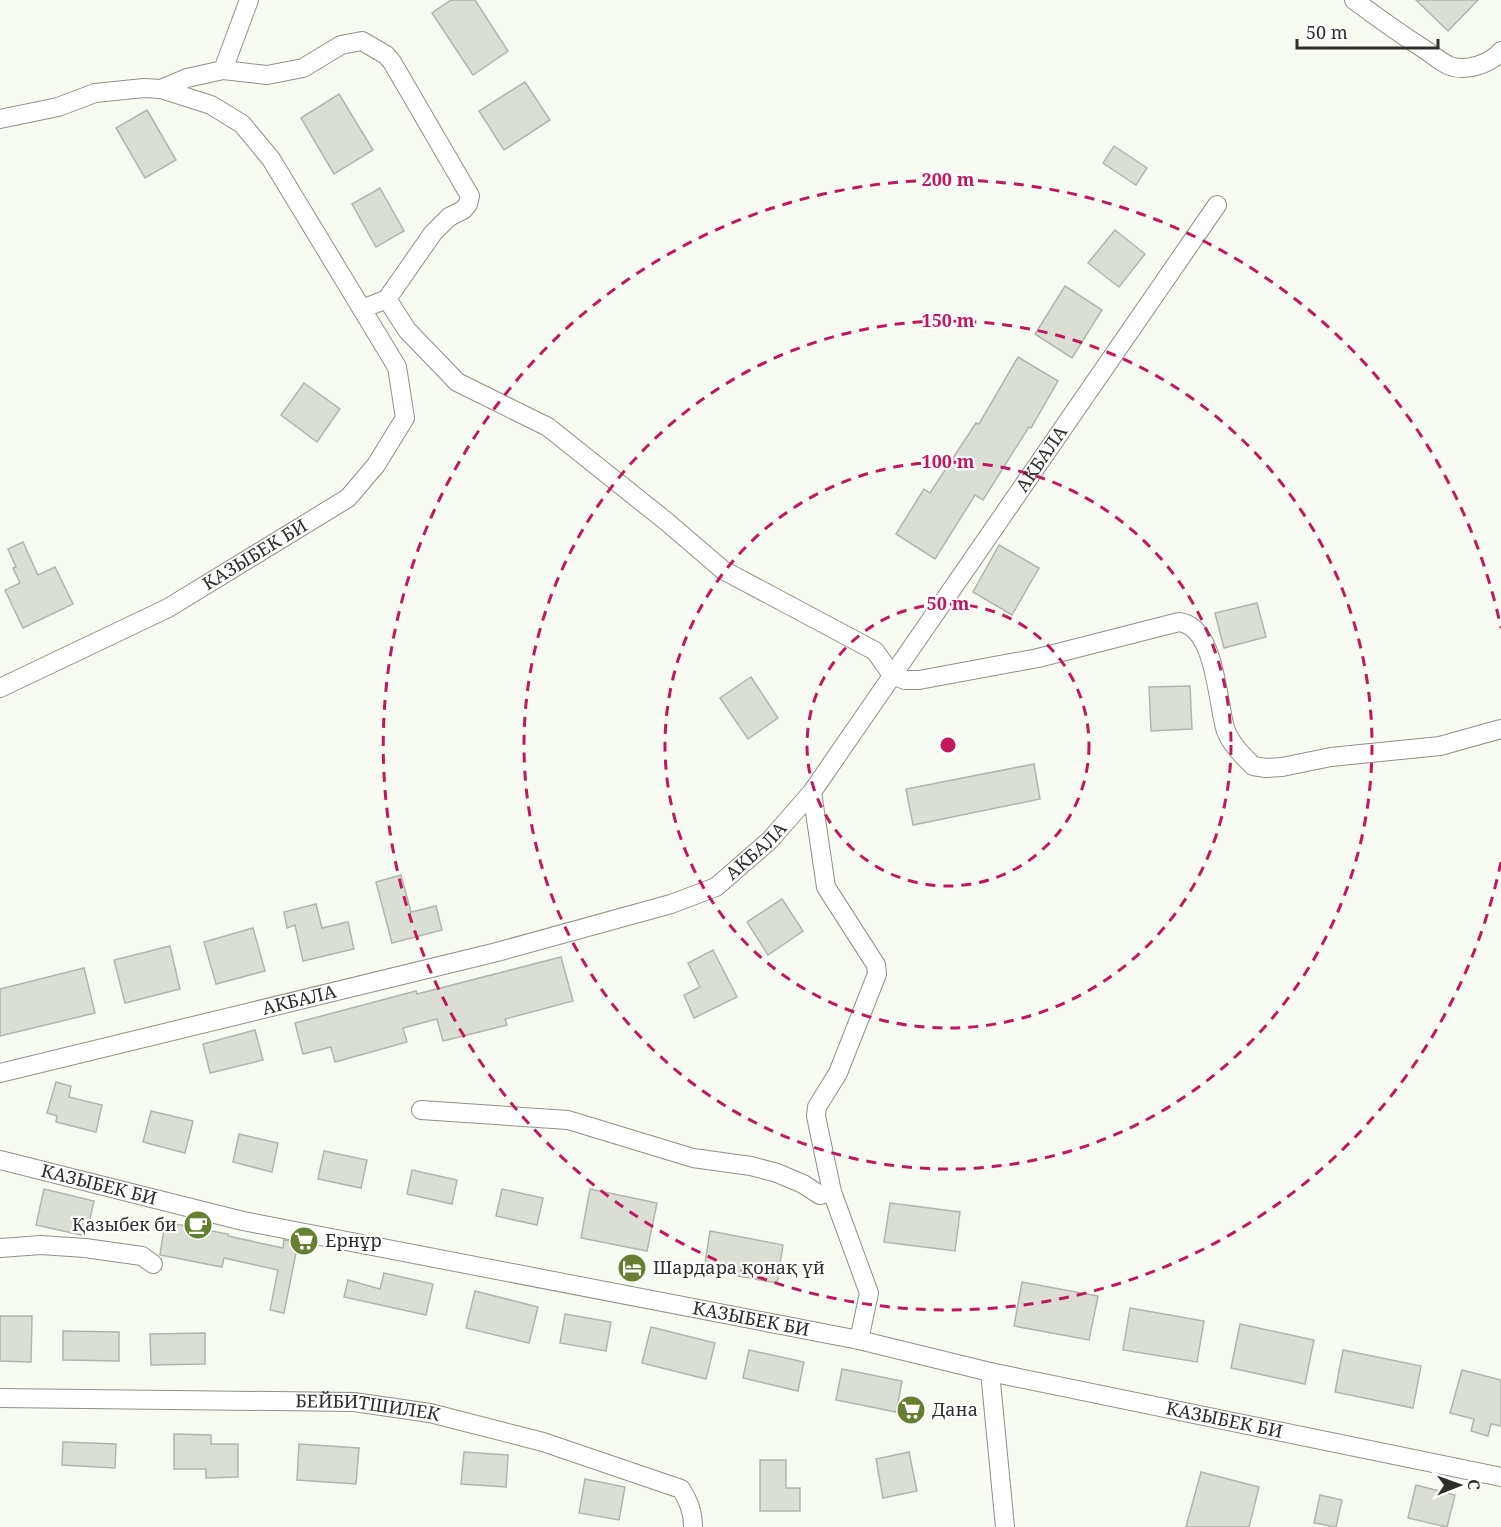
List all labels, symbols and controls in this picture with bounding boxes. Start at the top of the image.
scale bar [1297,12,1438,50]
text: 50 m [1306,20,1348,44]
text: 200 m [922,167,975,191]
text: 150 m [922,308,975,332]
street label: АКБАЛА [1010,420,1072,496]
text: 100 m [922,449,975,473]
street label: КАЗЫБЕК БИ [198,513,311,595]
text: 50 m [927,591,970,615]
centre of rings [938,735,958,755]
street label: АКБАЛА [720,816,792,885]
street label: АКБАЛА [260,979,339,1020]
street label: КАЗЫБЕК БИ [39,1158,160,1210]
cafe icon: Қазыбек би [182,1209,214,1241]
place label: Қазыбек би [72,1212,177,1236]
supermarket icon: Ернұр [288,1225,320,1257]
place label: Ернұр [325,1228,382,1252]
hotel icon: Шардара қонақ үй [616,1252,648,1284]
place label: Шардара қонақ үй [653,1255,825,1279]
street label: КАЗЫБЕК БИ [691,1295,812,1341]
street label: БЕЙБИТШИЛЕК [295,1388,443,1426]
supermarket icon: Дана [895,1394,927,1426]
street label: КАЗЫБЕК БИ [1164,1395,1285,1443]
place label: Дана [932,1397,978,1421]
north arrow [1429,1455,1489,1515]
text: С [1463,1479,1485,1490]

